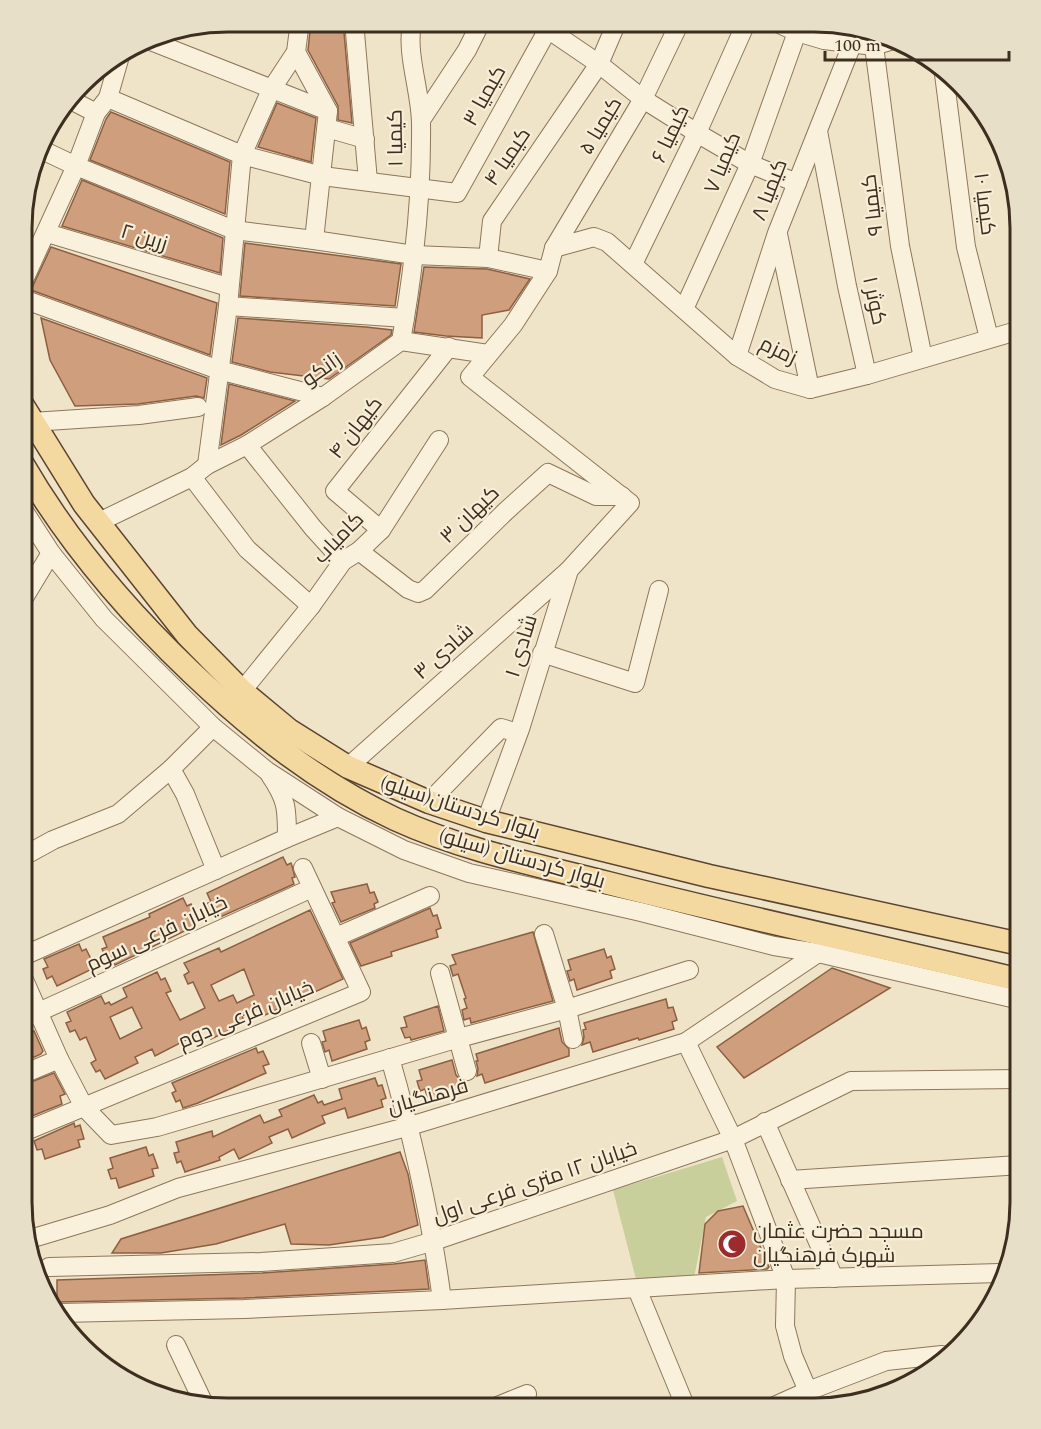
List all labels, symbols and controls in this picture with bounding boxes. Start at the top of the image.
scale bar [825,24,1010,62]
text: 100 m [834,32,881,59]
street label: کیمیا ۳ [455,60,515,132]
street label: کیمیا ۵ [571,91,631,161]
street label: کیمیا ۶ [644,100,698,168]
street label: کیمیا ۱ [379,109,413,167]
street label: کیمیا ۴ [477,121,539,193]
street label: کیمیا ۷ [696,127,750,199]
street label: کیمیا ۸ [744,154,796,226]
street label: کیمیا ۱۰ [964,171,1004,237]
street label: کیمیا ۹ [853,172,893,238]
street label: زرین ۲ [117,216,171,260]
street label: کوثر ۱ [853,274,895,328]
street label: زمزم [754,328,802,374]
street label: زانکو [295,345,349,395]
street label: کیهان ۴ [321,390,391,466]
street label: کیهان ۳ [433,478,507,552]
street label: کامیاب [306,505,372,571]
street label: شادی ۱ [497,611,547,681]
street label: شادی ۳ [407,616,481,688]
street label: بلوار کردستان(سیلو) [376,767,544,849]
street label: بلوار کردستان (سیلو) [435,820,609,898]
street label: خیابان فرعی سوم [81,887,233,981]
street label: خیابان فرعی دوم [173,972,319,1058]
street label: فرهنگیان [384,1070,472,1124]
street label: خیابان ۱۲ متری فرعی اول [428,1133,642,1233]
place label: مسجد حضرت عثمان شهرک فرهنگیان [753,1216,924,1272]
mosque icon: مسجد حضرت عثمان شهرک فرهنگیان [716,1228,748,1260]

